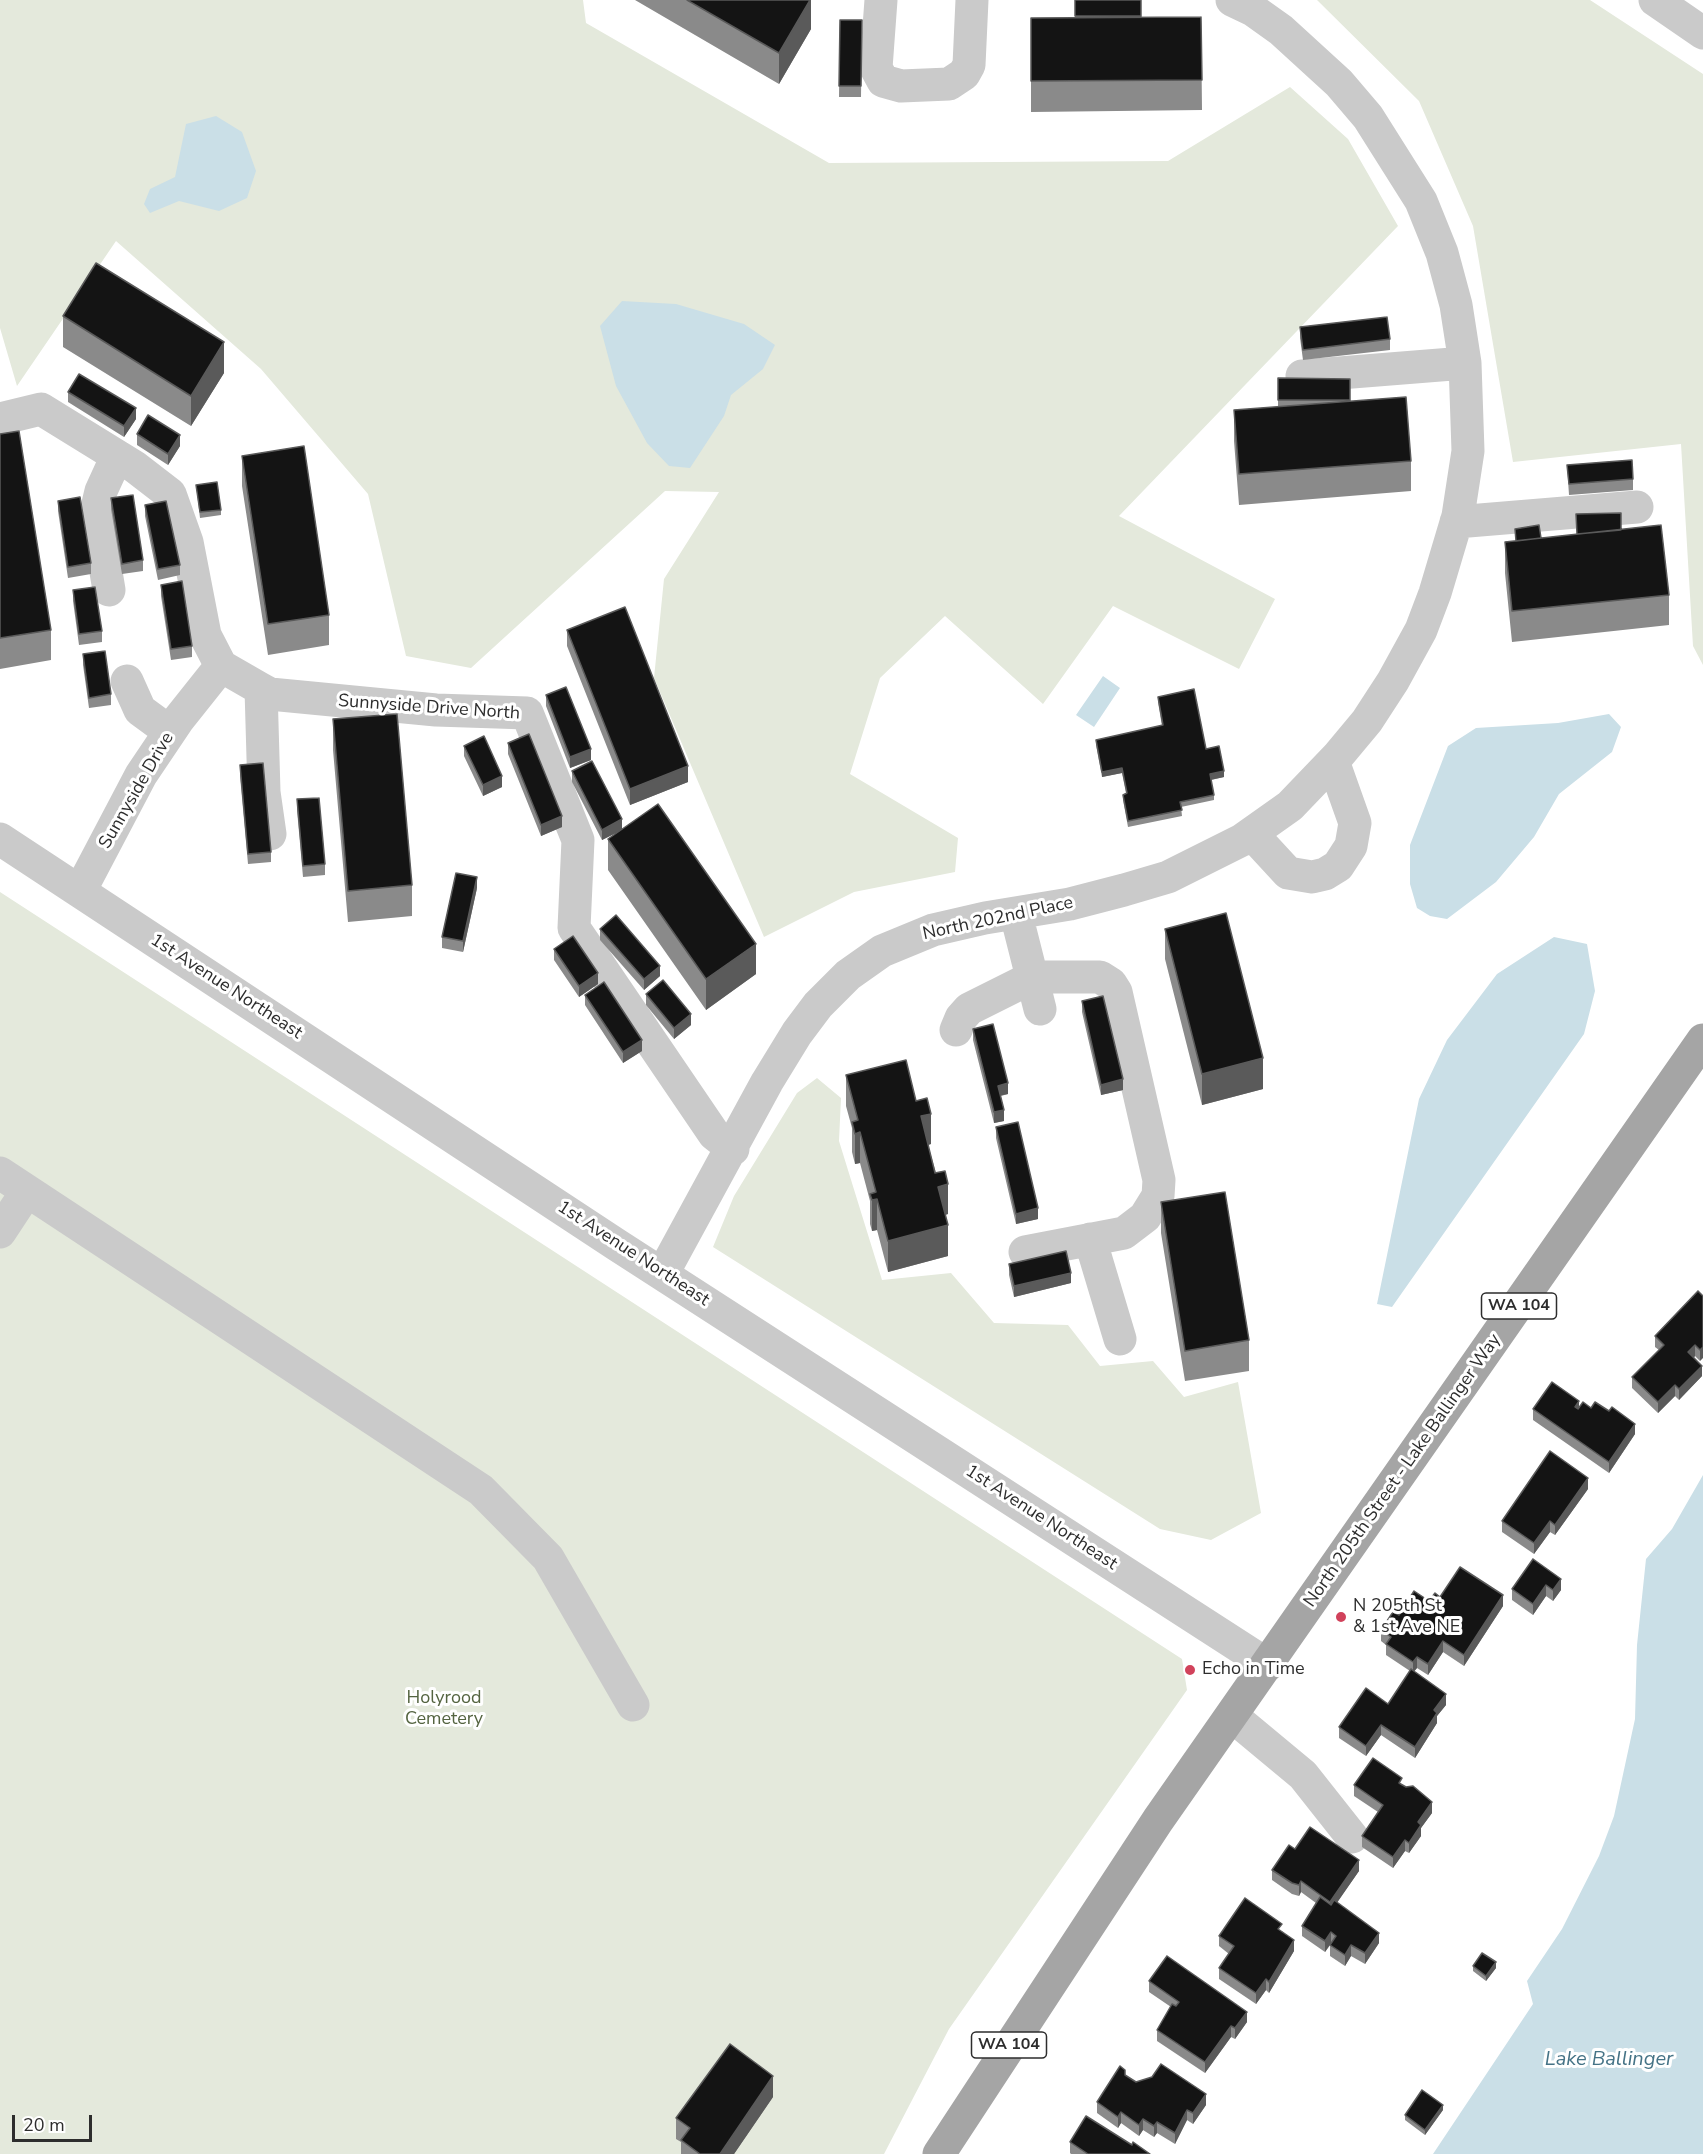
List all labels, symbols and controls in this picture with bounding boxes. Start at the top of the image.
street label: Sunnyside Drive North [337,691,521,725]
street label: Sunnyside Drive [95,729,179,853]
street label: North 202nd Place [921,893,1075,945]
street label: 1st Avenue Northeast [146,930,306,1044]
street label: 1st Avenue Northeast [553,1197,713,1311]
road number: WA 104 [1482,1293,1556,1319]
street label: North 205th Street - Lake Ballinger Way [1300,1330,1506,1612]
street label: 1st Avenue Northeast [961,1461,1121,1575]
place label: N 205th St & 1st Ave NE [1353,1596,1460,1638]
marker: N 205th St & 1st Ave NE [1334,1610,1348,1624]
place label: Echo in Time [1202,1659,1305,1681]
marker: Echo in Time [1183,1663,1197,1677]
park label: Holyrood Cemetery [405,1688,483,1730]
road number: WA 104 [972,2032,1046,2058]
water label: Lake Ballinger [1545,2048,1673,2072]
scale bar [15,2103,94,2141]
text: 20 m [23,2113,65,2137]

